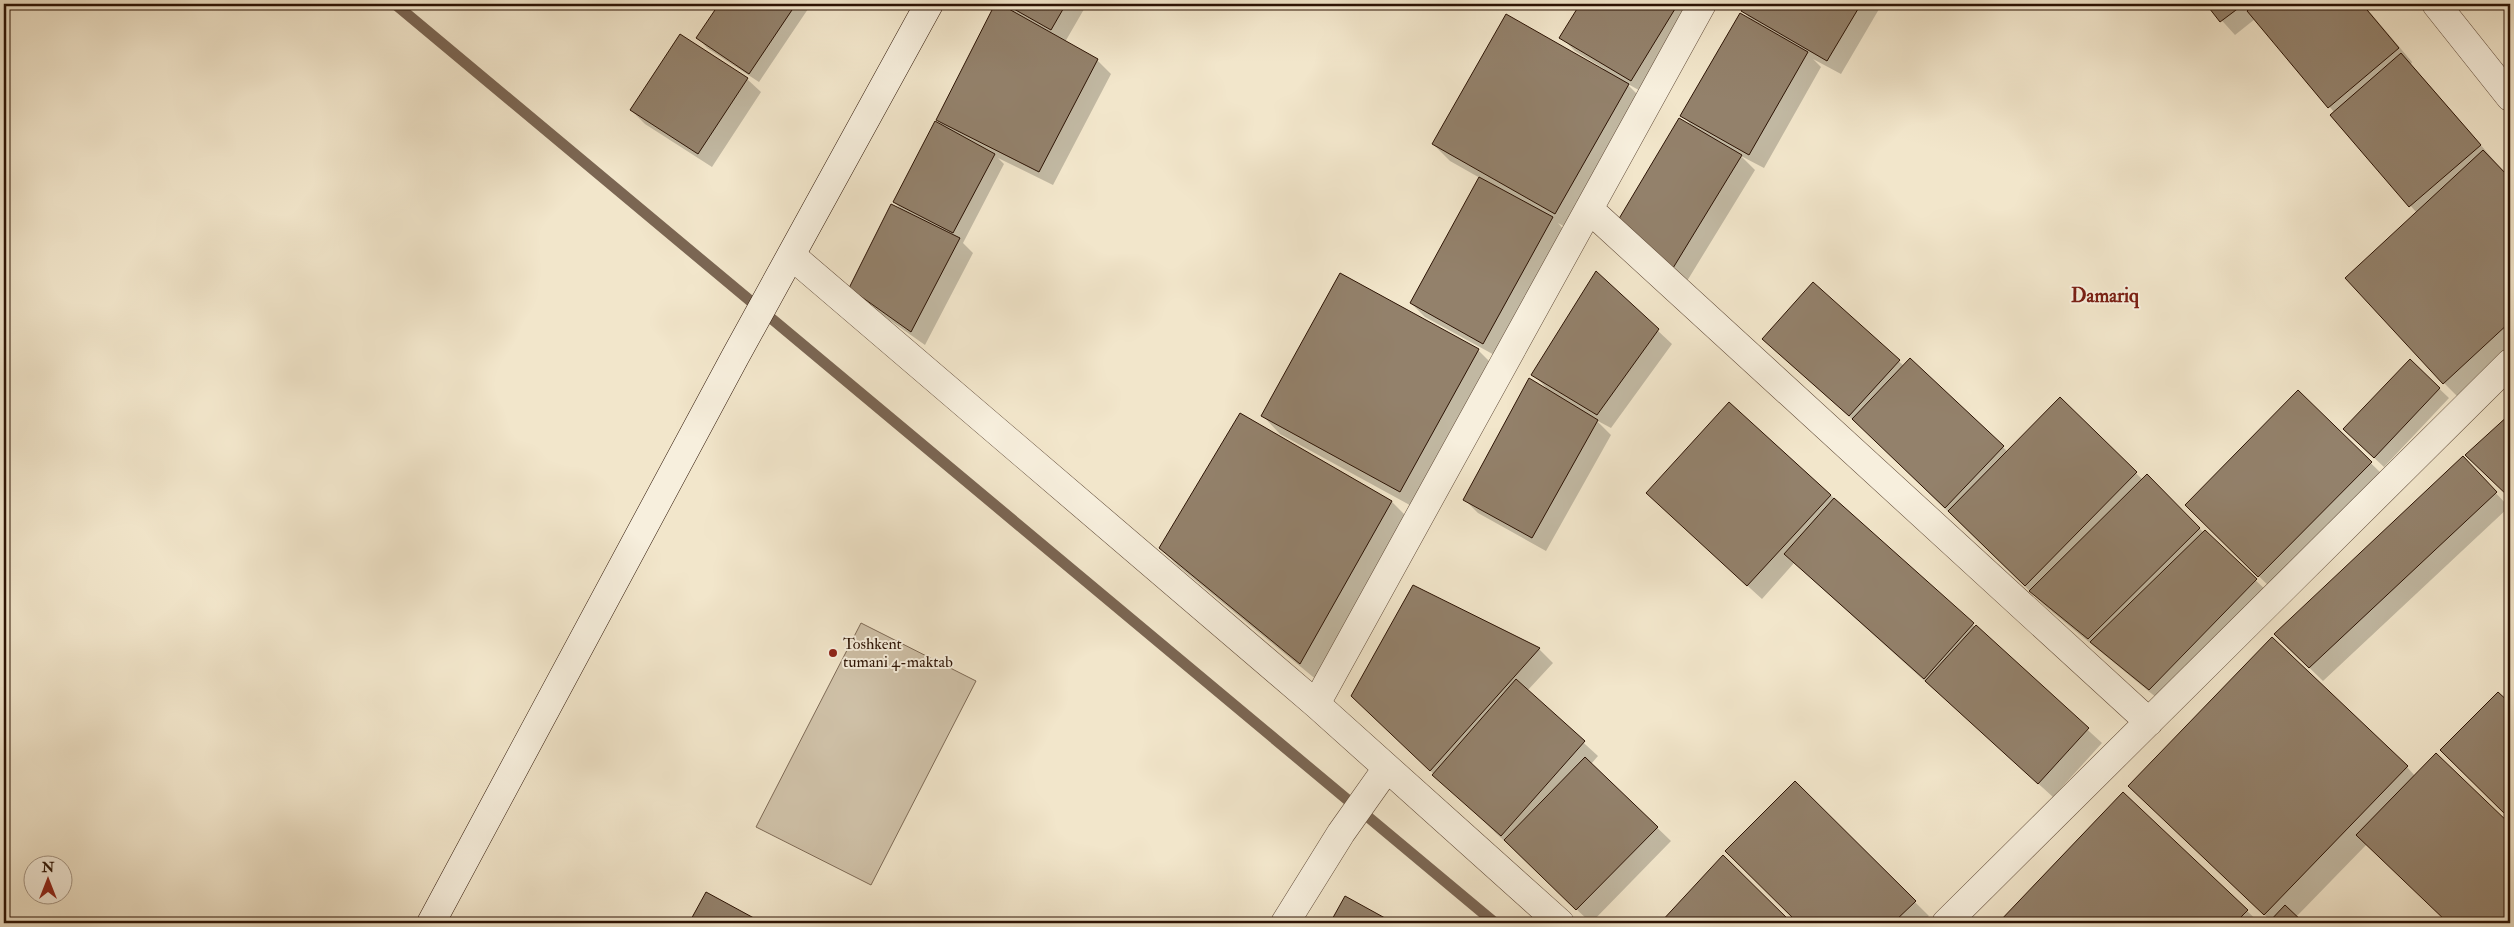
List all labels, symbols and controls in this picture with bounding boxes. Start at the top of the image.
district label: Damariq [2071,284,2140,309]
place label: Toshkent tumani 4-maktab [843,634,953,672]
marker: Toshkent tumani 4-maktab [827,647,839,659]
north arrow [22,854,72,904]
text: N [41,859,55,876]

